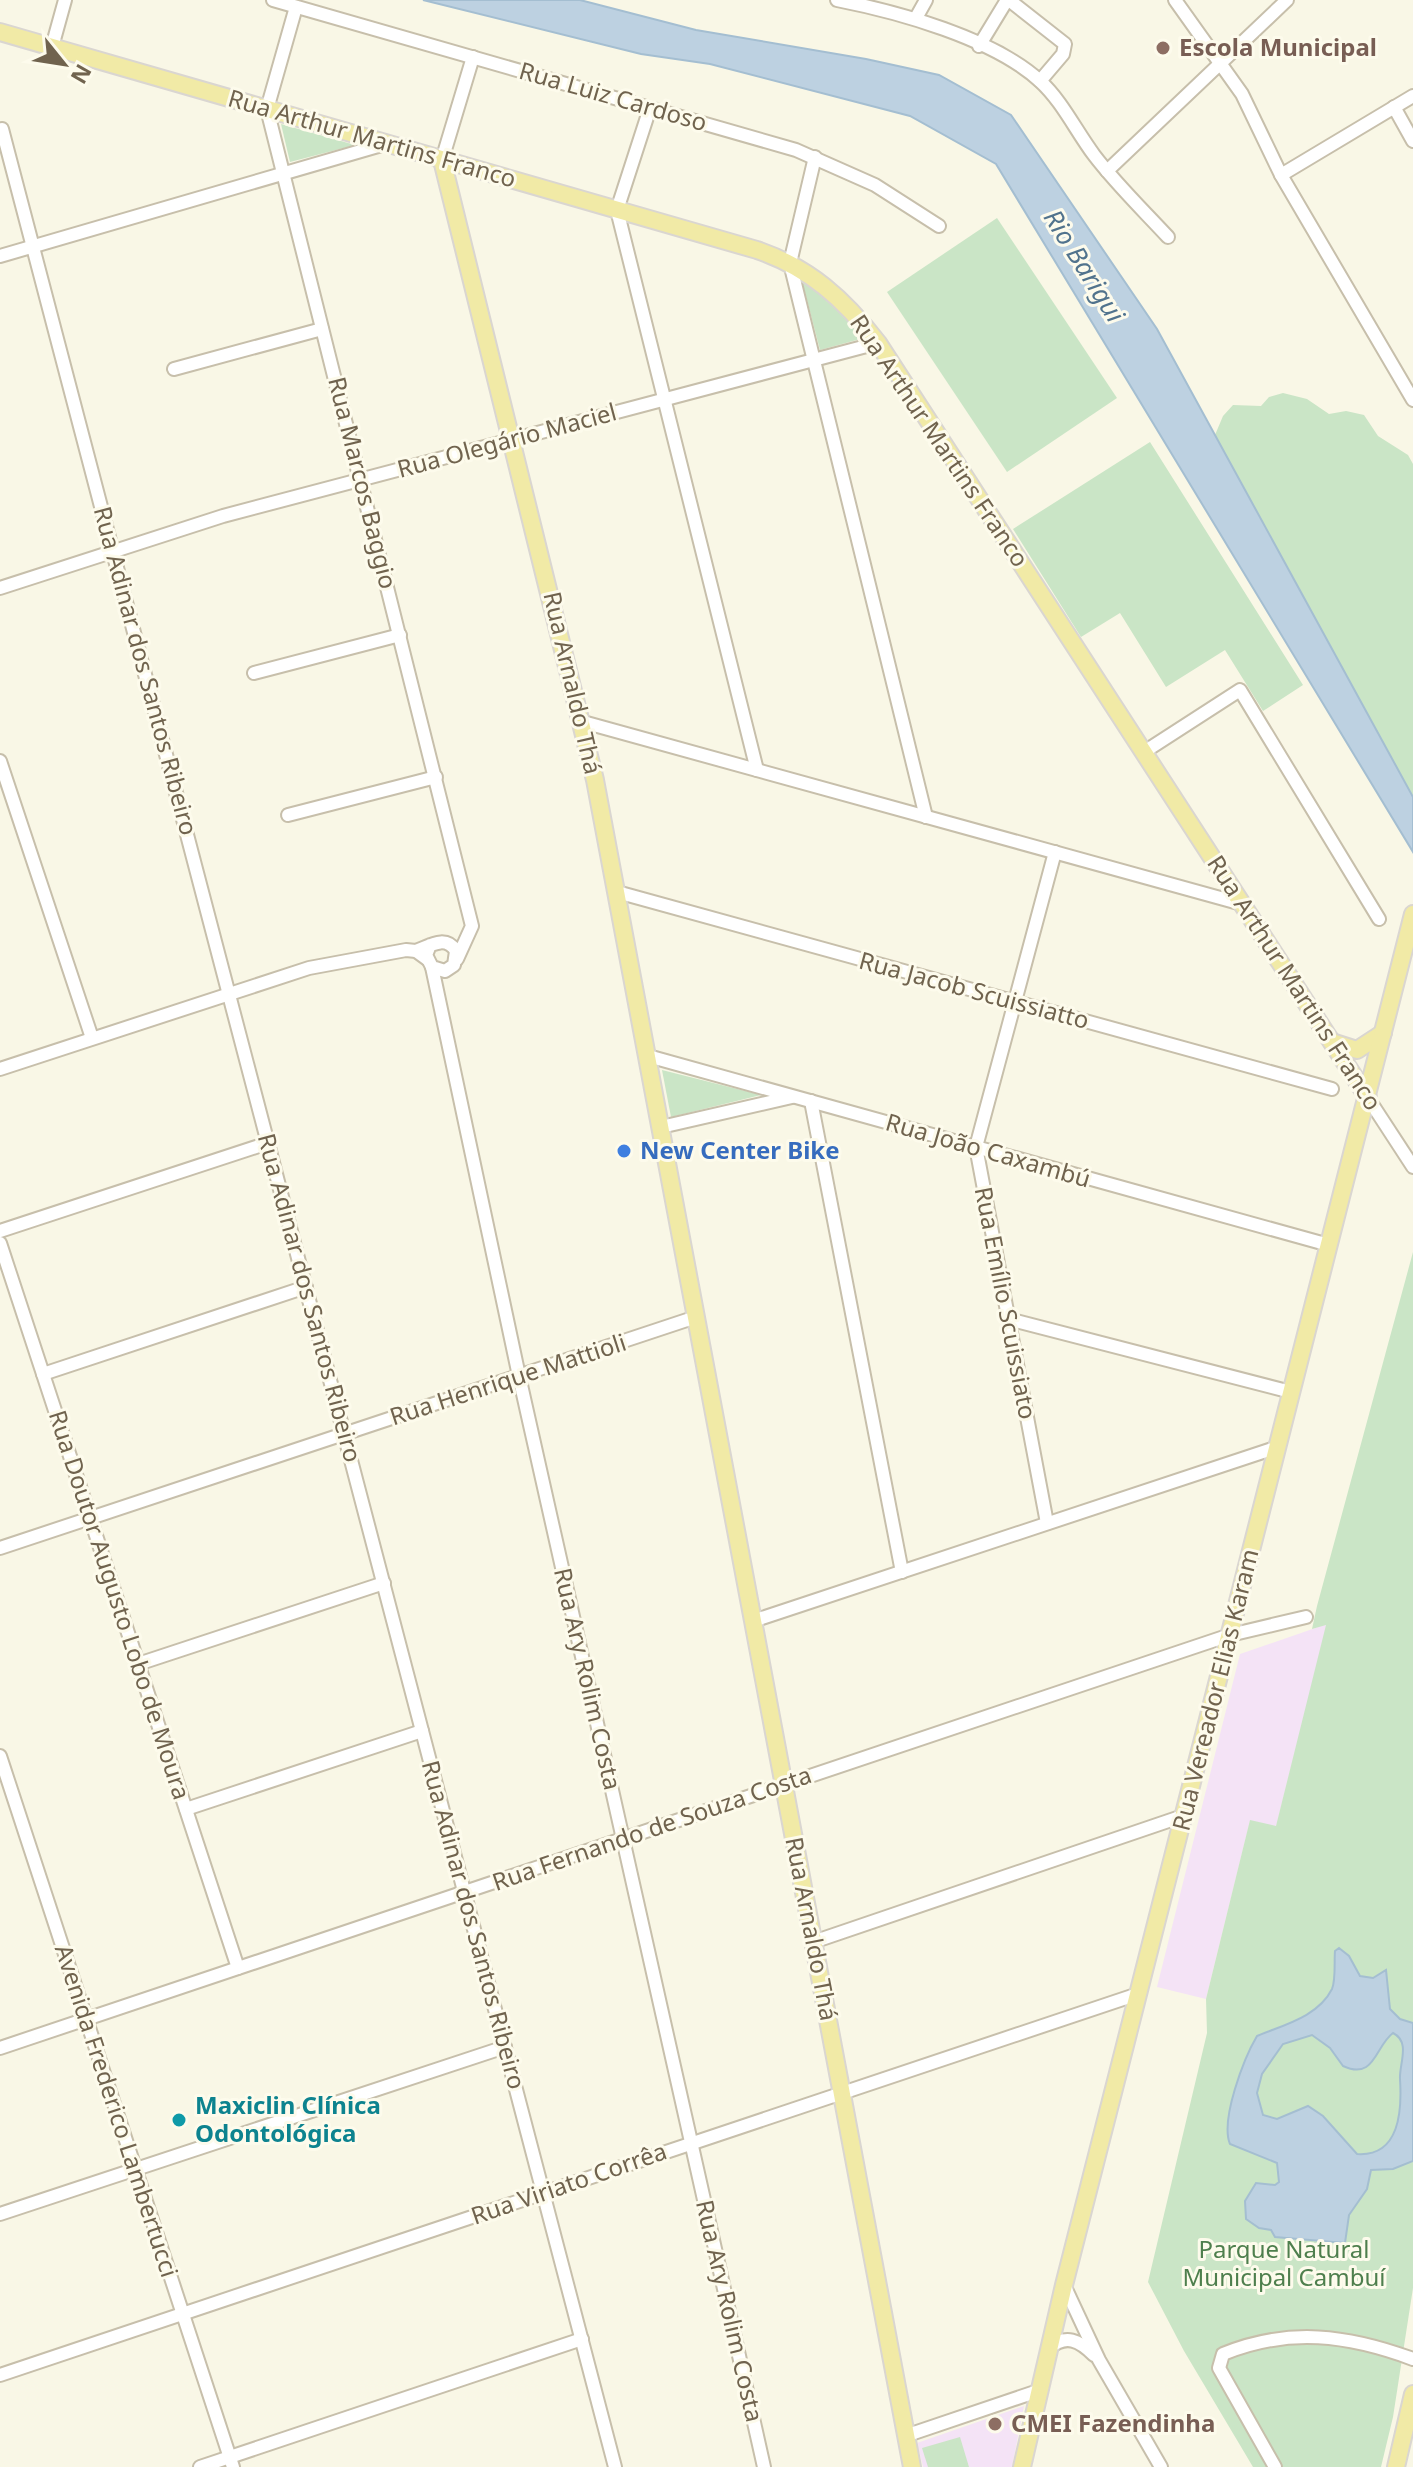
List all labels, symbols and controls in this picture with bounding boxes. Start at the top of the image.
north arrow [24,24,104,104]
place label: Escola Municipal [1179,30,1377,63]
marker: Escola Municipal [1154,39,1172,57]
street label: Rua Luiz Cardoso [516,53,711,138]
text: N [65,59,100,90]
street label: Rua Arthur Martins Franco [225,81,520,194]
water label: Rio Barigui [1036,202,1135,330]
street label: Rua Arthur Martins Franco [843,307,1037,573]
street label: Rua Marcos Baggio [321,373,406,592]
street label: Rua Olegário Maciel [393,394,620,485]
street label: Rua Adinar dos Santos Ribeiro [87,503,206,839]
street label: Rua Arnaldo Thá [536,588,611,777]
street label: Rua Arthur Martins Franco [1200,848,1390,1116]
street label: Rua Jacob Scuissiatto [856,943,1093,1036]
street label: Rua João Caxambú [882,1105,1095,1195]
street label: Rua Adinar dos Santos Ribeiro [251,1130,370,1466]
place label: New Center Bike [640,1133,840,1166]
marker: New Center Bike [615,1142,633,1160]
street label: Rua Emílio Scuissiato [968,1184,1045,1422]
street label: Rua Henrique Mattioli [385,1325,630,1432]
street label: Rua Doutor Augusto Lobo de Moura [42,1406,199,1803]
street label: Rua Vereador Elias Karam [1164,1545,1266,1834]
street label: Rua Ary Rolim Costa [547,1564,630,1793]
street label: Rua Adinar dos Santos Ribeiro [415,1757,534,2093]
street label: Rua Fernando de Souza Costa [488,1757,815,1898]
street label: Rua Arnaldo Thá [778,1834,846,2023]
street label: Avenida Frederico Lambertucci [48,1940,187,2281]
place label: Maxiclin Clínica Odontológica [195,2088,381,2149]
marker: Maxiclin Clínica Odontológica [170,2111,188,2129]
street label: Rua Viriato Corrêa [466,2134,671,2232]
street label: Rua Ary Rolim Costa [689,2196,772,2425]
park label: Parque Natural Municipal Cambuí [1183,2232,1386,2293]
place label: CMEI Fazendinha [1011,2406,1215,2439]
marker: CMEI Fazendinha [986,2415,1004,2433]

